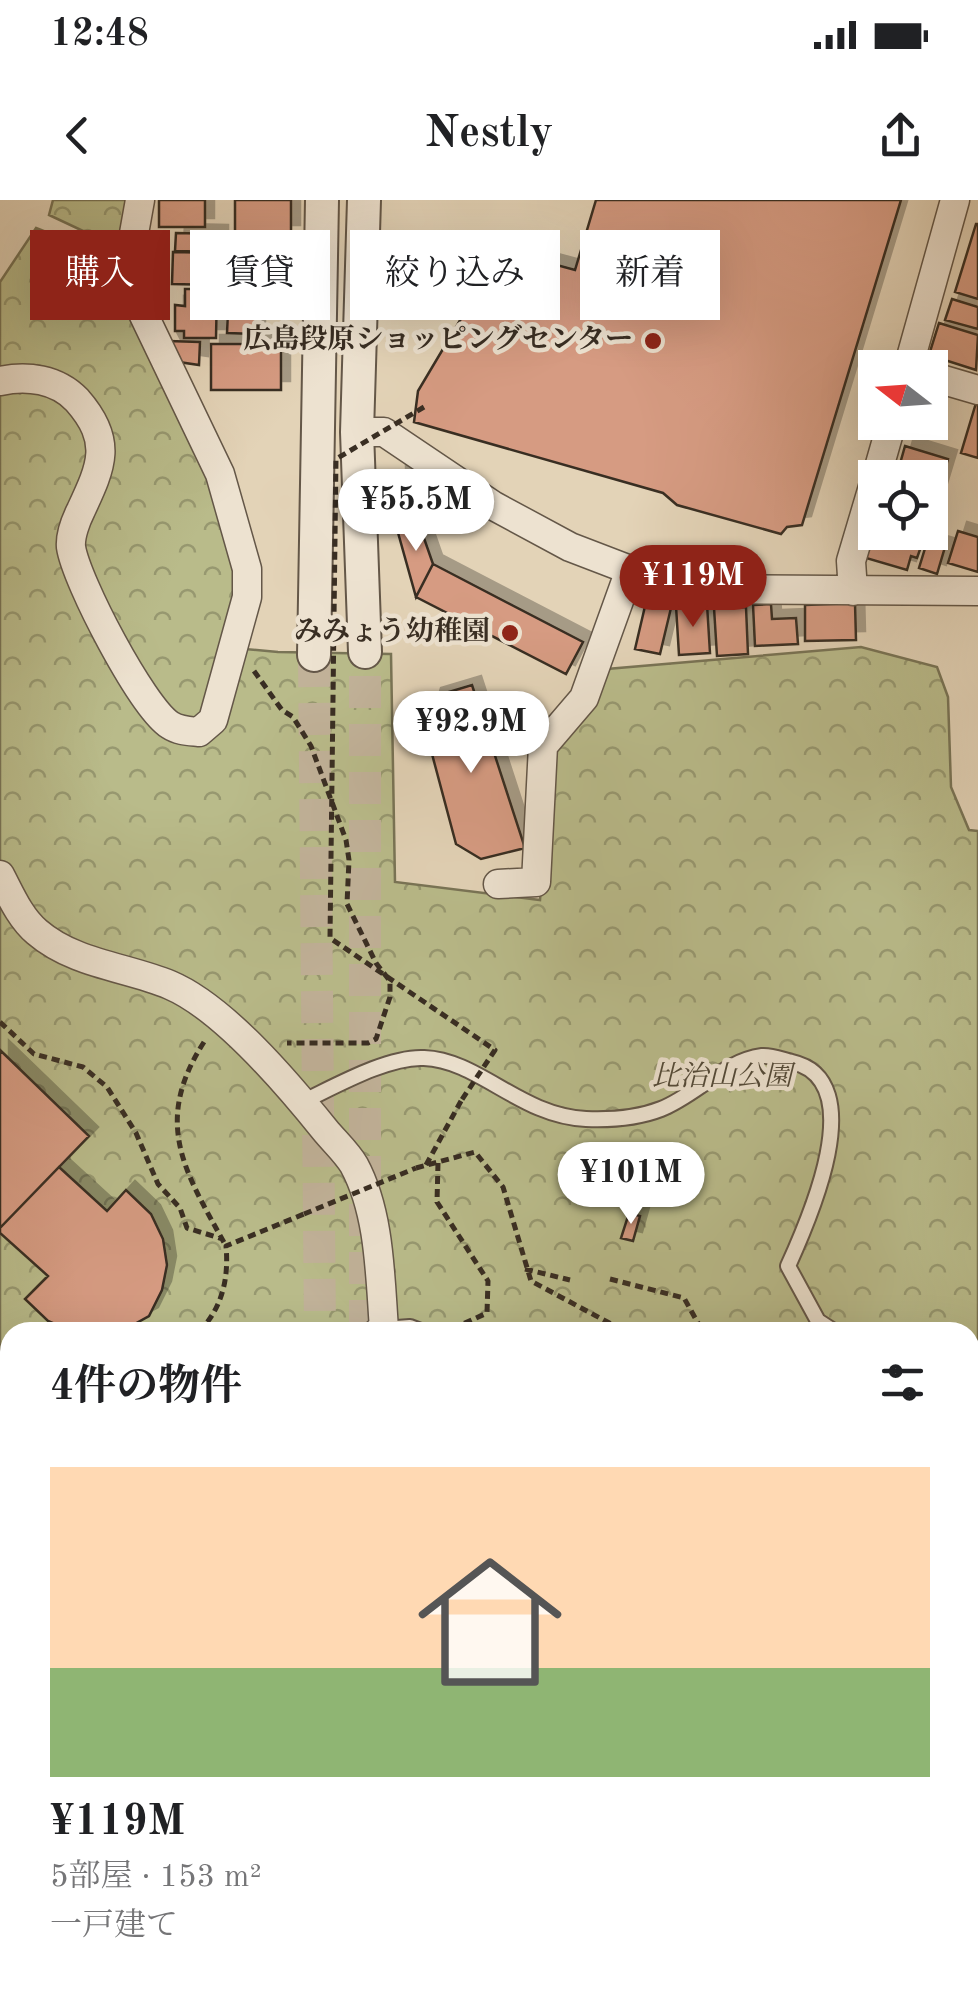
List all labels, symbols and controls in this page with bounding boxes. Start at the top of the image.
text: 12:48 [50,16,149,54]
icon: back [50,108,105,163]
icon: share [873,108,928,163]
text: Nestly [425,112,553,157]
chip: 購入 [30,230,170,320]
chip: 賃貸 [190,230,330,320]
chip: 絞り込み [350,230,560,320]
chip: 新着 [580,230,720,320]
place label: 広島段原ショッピングセンター [243,324,633,355]
marker: 広島段原ショッピングセンター [642,330,664,352]
north arrow [858,350,948,440]
map controls [858,350,948,550]
button: locate [858,460,948,550]
pin: ¥55.5M [335,469,497,554]
text: ¥55.5M [360,485,472,517]
pin: ¥119M [623,545,763,630]
text: ¥119M [642,561,744,593]
place label: みみょう幼稚園 [294,616,490,647]
marker: みみょう幼稚園 [499,622,521,644]
pin: ¥92.9M [390,691,552,776]
text: ¥92.9M [415,707,527,739]
park label: 比治山公園 [652,1061,796,1092]
pin: ¥101M [561,1142,701,1227]
text: ¥101M [580,1158,682,1190]
icon: filters [875,1355,930,1410]
text: 4件の物件 [50,1367,242,1409]
icon: home [400,1532,580,1712]
text: ¥119M [50,1802,185,1844]
text: 5部屋 · 153 m² [50,1862,262,1894]
text: 一戸建て [50,1911,178,1943]

